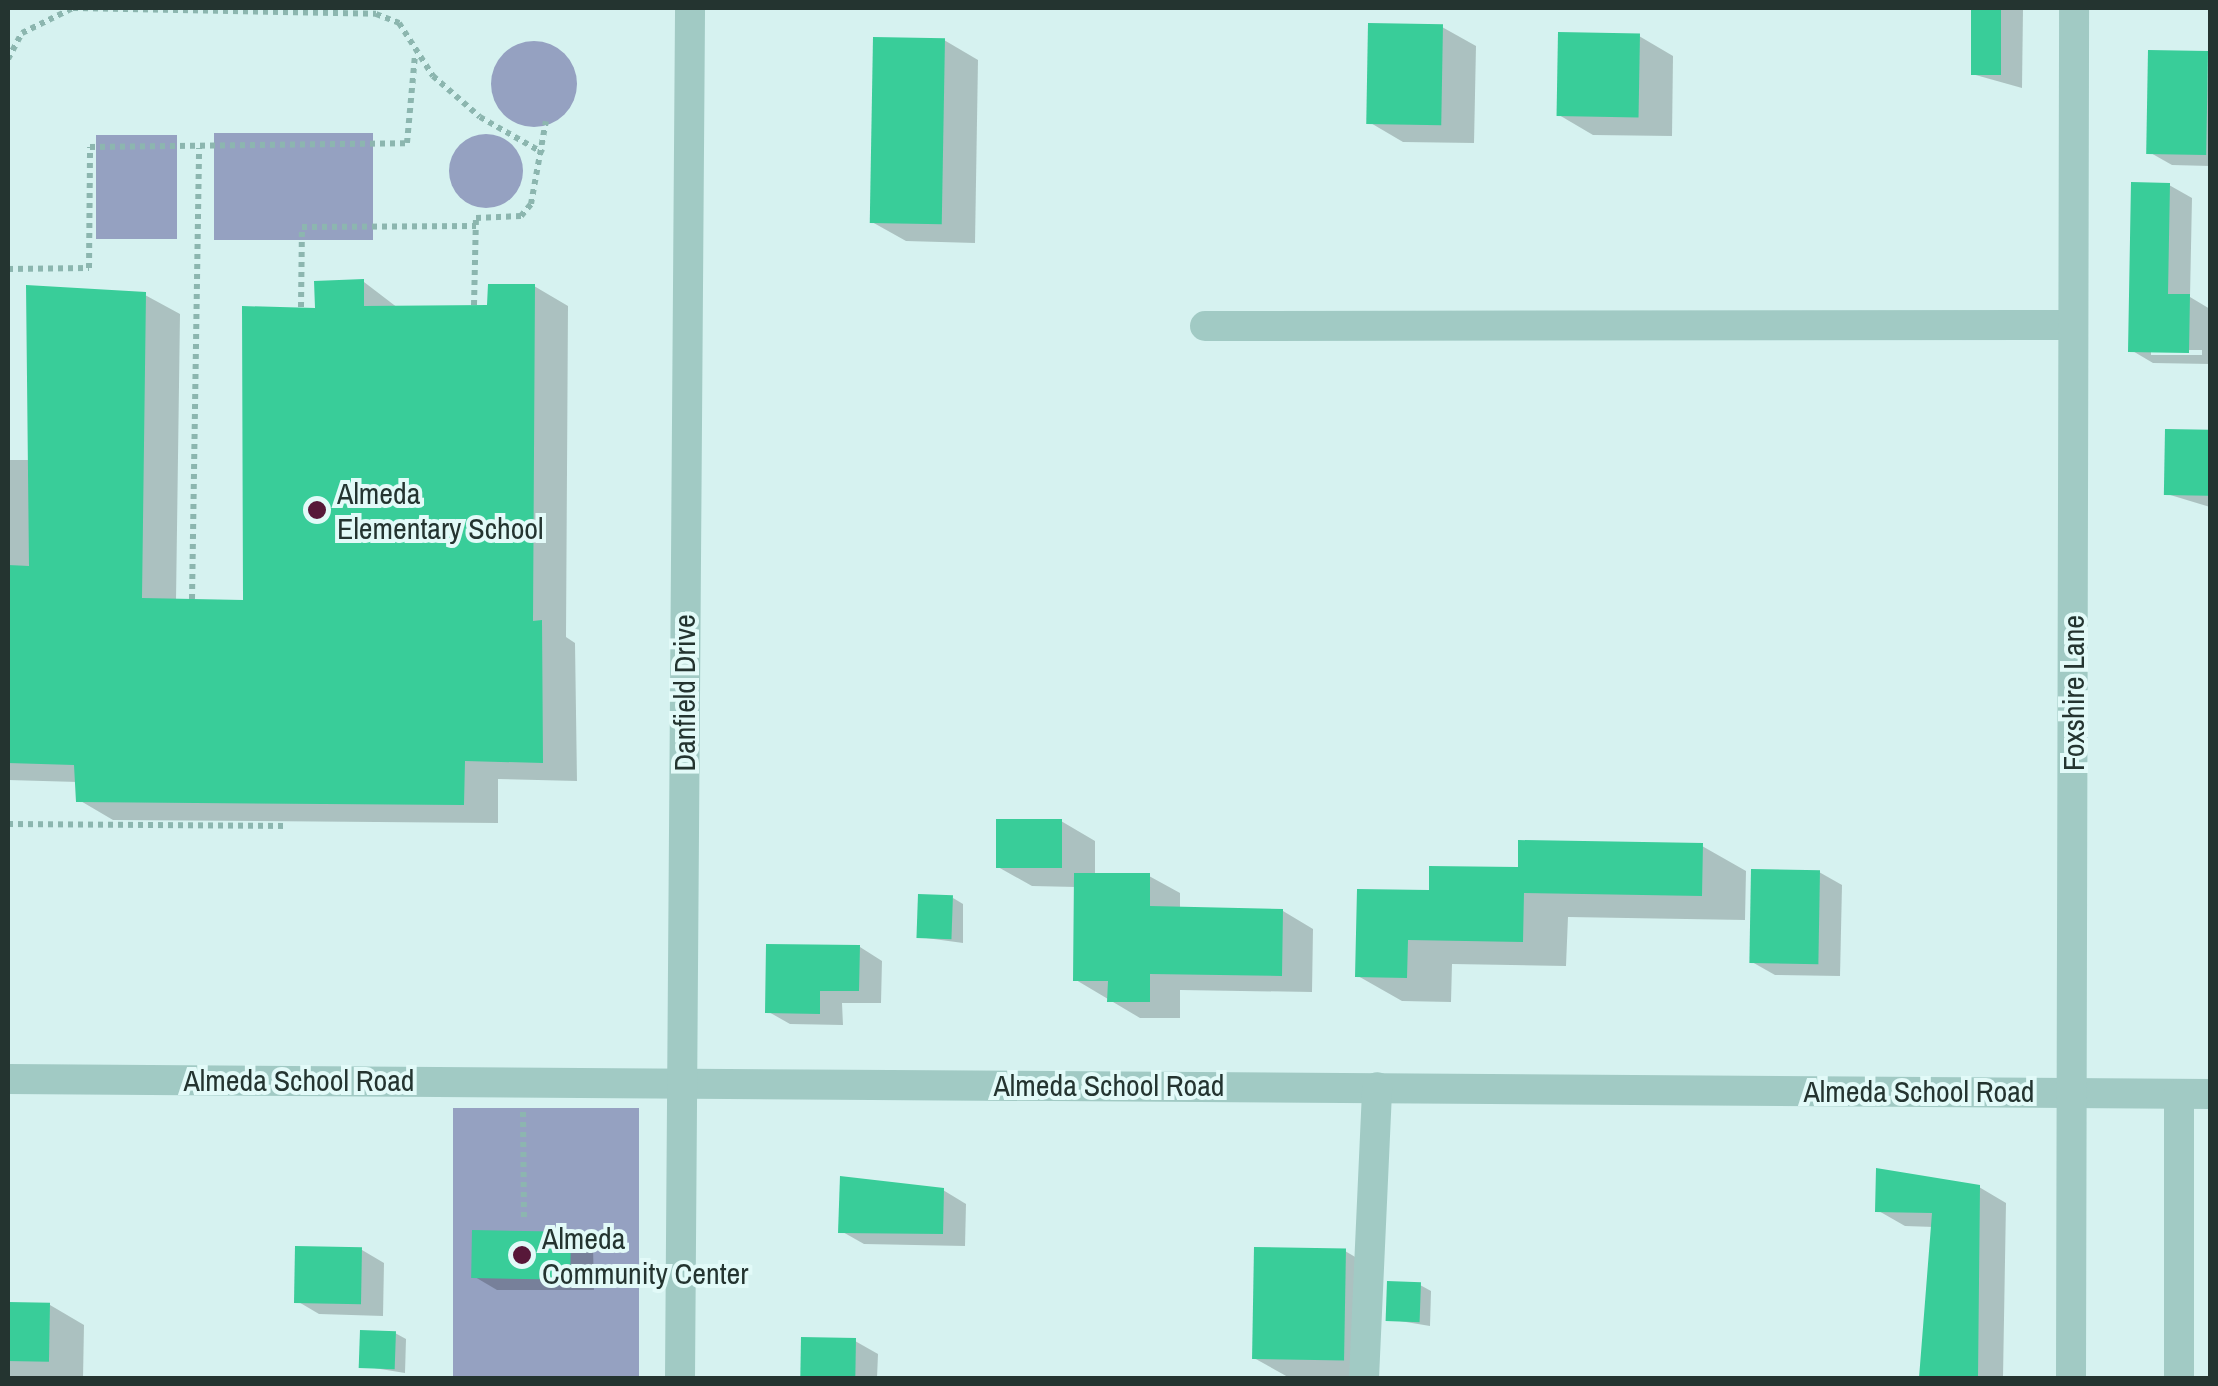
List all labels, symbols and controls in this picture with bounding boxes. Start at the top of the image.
place label: Almeda Elementary School [337,475,543,546]
marker: Almeda Elementary School [306,499,328,521]
street label: Danfield Drive [666,614,702,772]
street label: Foxshire Lane [2055,615,2091,771]
street label: Almeda School Road [183,1062,415,1098]
street label: Almeda School Road [993,1067,1225,1103]
street label: Almeda School Road [1803,1073,2035,1109]
place label: Almeda Community Center [542,1220,748,1290]
marker: Almeda Community Center [511,1244,533,1266]

